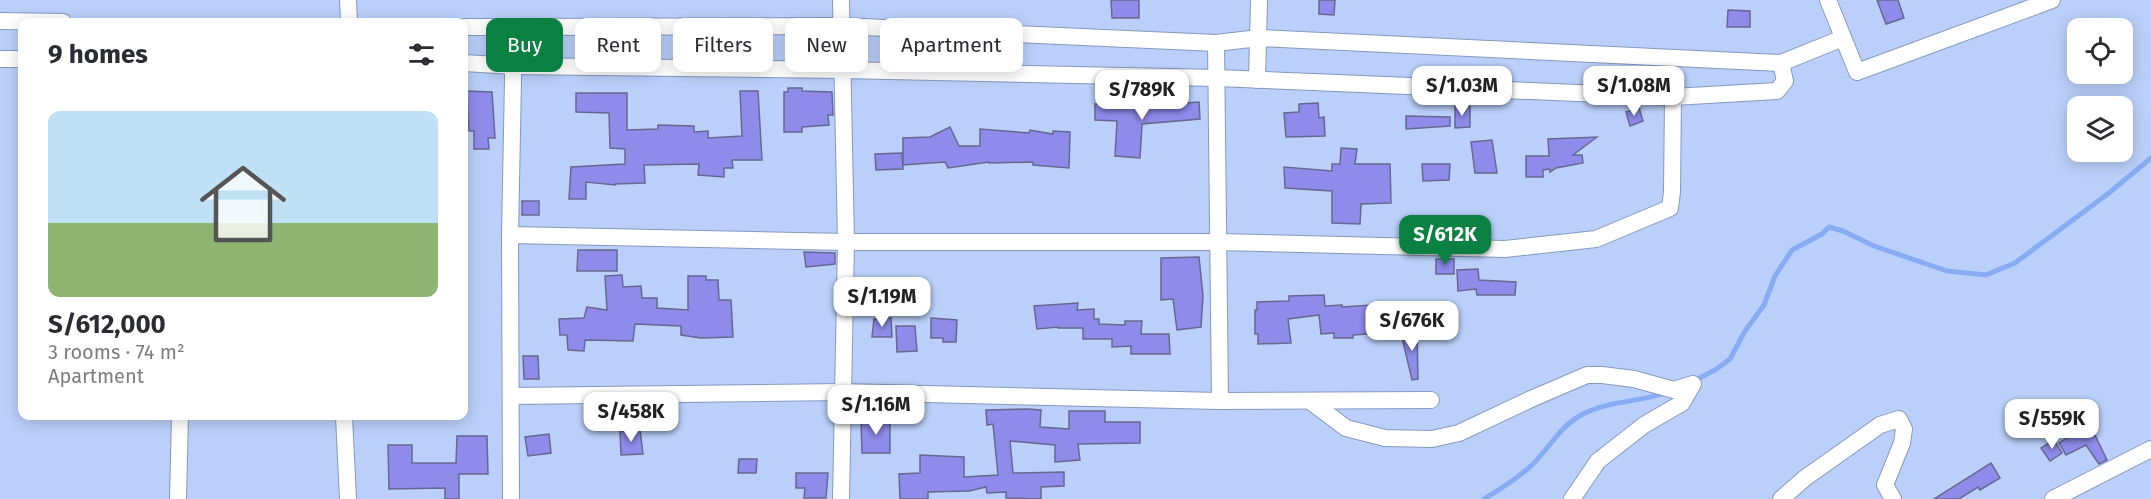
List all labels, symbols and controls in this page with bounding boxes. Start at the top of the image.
chip: Buy [486,18,563,72]
chip: Rent [575,18,661,72]
chip: Filters [673,18,773,72]
chip: New [785,18,868,72]
chip: Apartment [880,18,1023,72]
map controls [2067,18,2133,162]
button: locate [2067,18,2133,84]
icon: filters [405,38,438,71]
text: 9 homes [48,39,148,70]
pin: S/1.03M [1407,66,1517,117]
pin: S/1.08M [1579,66,1689,117]
pin: S/789K [1093,70,1191,121]
text: S/1.03M [1426,73,1498,97]
text: S/1.08M [1597,73,1671,97]
text: S/789K [1109,77,1175,101]
button: layers [2067,96,2133,162]
icon: home [189,150,297,258]
pin: S/612K [1396,215,1494,266]
text: S/612K [1413,222,1477,246]
pin: S/1.19M [827,277,937,328]
text: S/1.19M [848,284,916,308]
pin: S/676K [1363,301,1461,352]
text: S/676K [1380,308,1444,332]
text: S/612,000 [48,309,166,340]
text: 3 rooms · 74 m² [48,340,185,364]
text: Apartment [48,364,144,388]
pin: S/1.16M [821,385,931,436]
pin: S/458K [582,392,680,443]
text: S/1.16M [842,392,911,416]
text: S/458K [598,399,664,423]
pin: S/559K [2003,399,2101,450]
text: S/559K [2019,406,2085,430]

